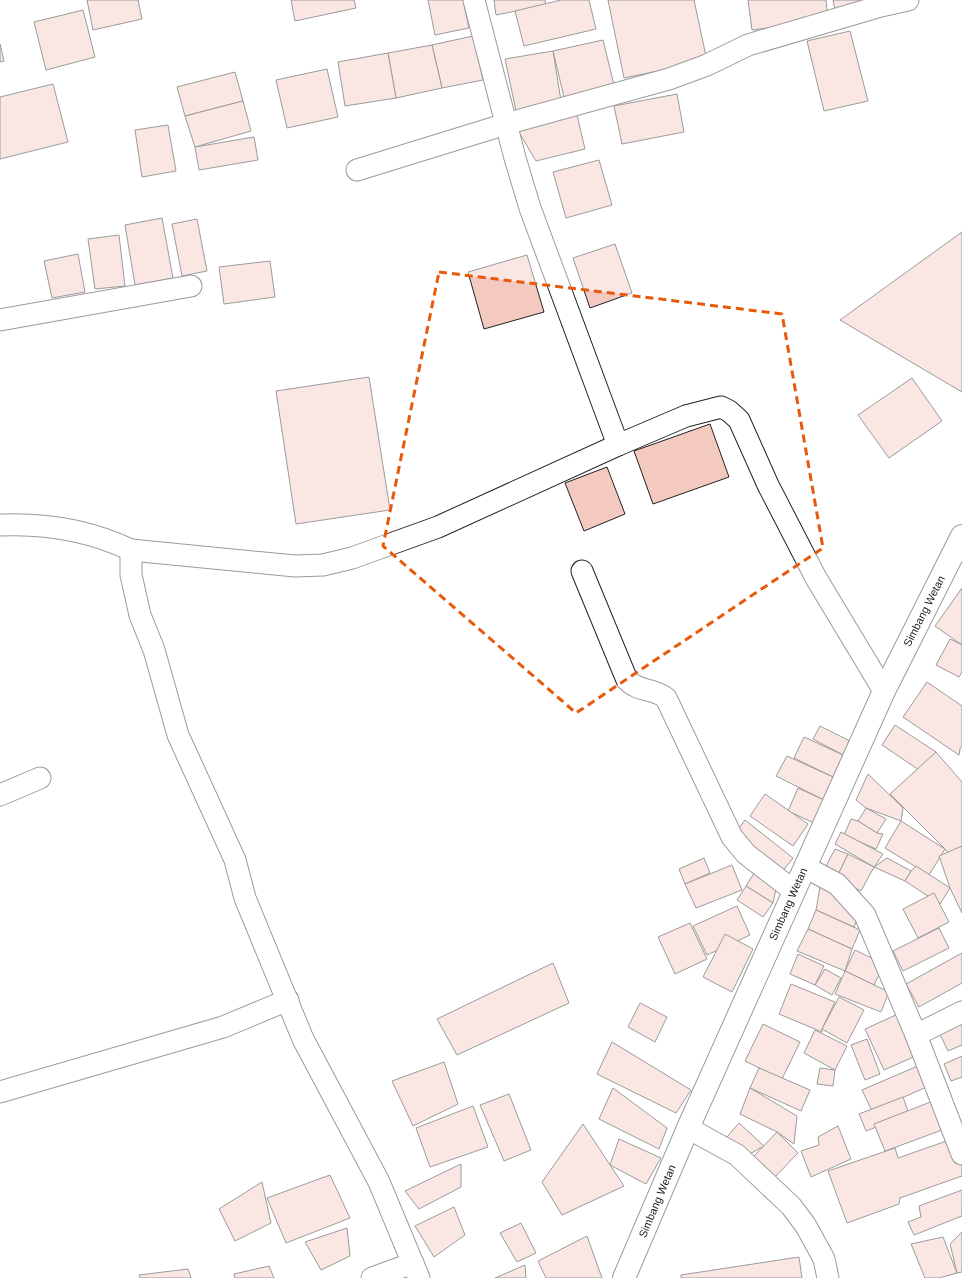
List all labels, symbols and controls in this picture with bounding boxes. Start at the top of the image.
street label: Simbang Wetan [901,573,947,649]
street label: Simbang Wetan [767,866,809,942]
street label: Simbang Wetan [636,1163,678,1239]

